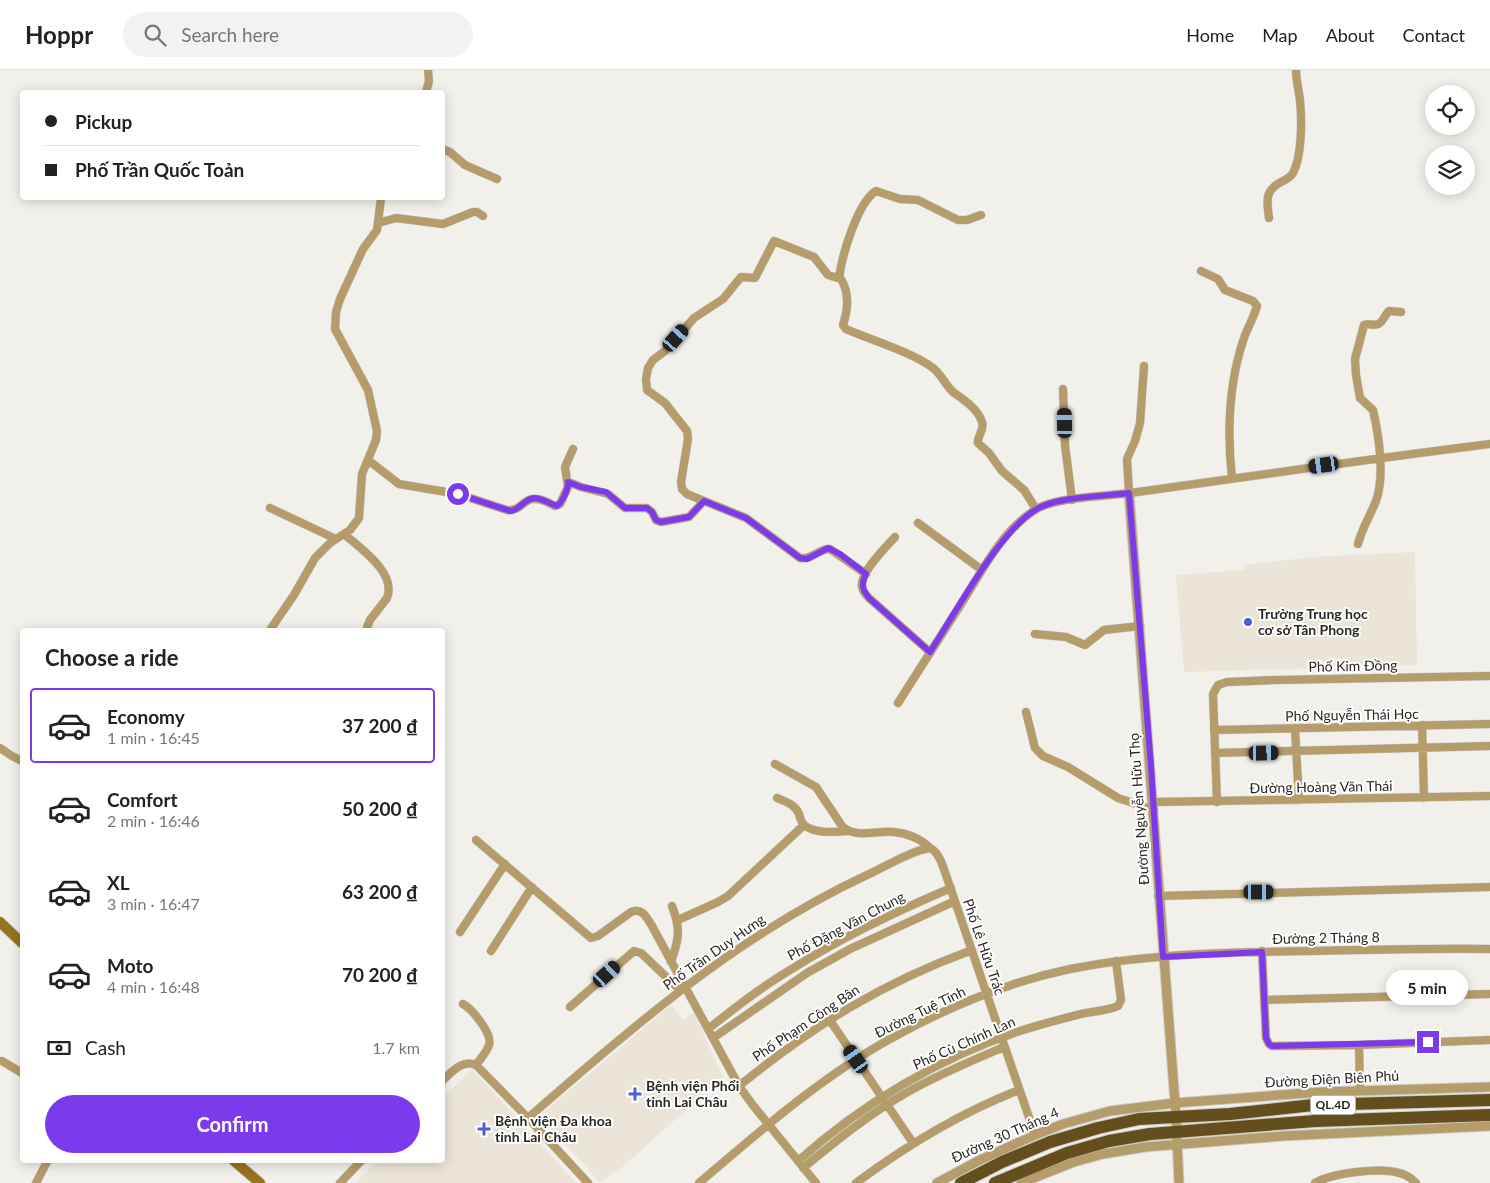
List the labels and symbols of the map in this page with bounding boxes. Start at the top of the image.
car [660,322,691,354]
car [1057,408,1072,438]
car [1308,455,1339,475]
route start [447,483,469,505]
place label: Trường Trung học cơ sở Tân Phong [1258,605,1368,638]
marker: Trường Trung học cơ sở Tân Phong [1242,616,1254,628]
street label: Phố Kim Đồng [1308,656,1398,675]
street label: Phố Nguyễn Thái Học [1285,705,1419,724]
street label: Đường Nguyễn Hữu Thọ [1125,732,1152,886]
car [1248,745,1279,761]
street label: Đường Hoàng Văn Thái [1249,777,1393,796]
car [1244,885,1274,900]
street label: Phố Đặng Văn Chung [784,887,907,964]
street label: Phố Lê Hữu Trác [960,896,1009,998]
street label: Phố Trần Duy Hưng [659,910,768,993]
street label: Đường 2 Tháng 8 [1272,928,1380,947]
car [590,958,623,990]
callout: 5 min [1387,970,1469,1004]
street label: Phố Phạm Công Bân [749,980,862,1065]
street label: Đường Tuệ Tĩnh [872,982,968,1041]
street label: Phố Cù Chính Lan [910,1012,1018,1073]
route end [1417,1031,1439,1053]
car [841,1042,870,1076]
street label: Đường Điện Biên Phủ [1264,1066,1400,1091]
place label: Bệnh viện Phổi tỉnh Lai Châu [646,1077,739,1110]
marker: Bệnh viện Phổi tỉnh Lai Châu [628,1087,642,1101]
road number: QL.4D [1310,1096,1356,1114]
street label: Đường 30 Tháng 4 [948,1103,1061,1166]
place label: Bệnh viện Đa khoa tỉnh Lai Châu [495,1112,612,1145]
marker: Bệnh viện Đa khoa tỉnh Lai Châu [477,1122,491,1136]

